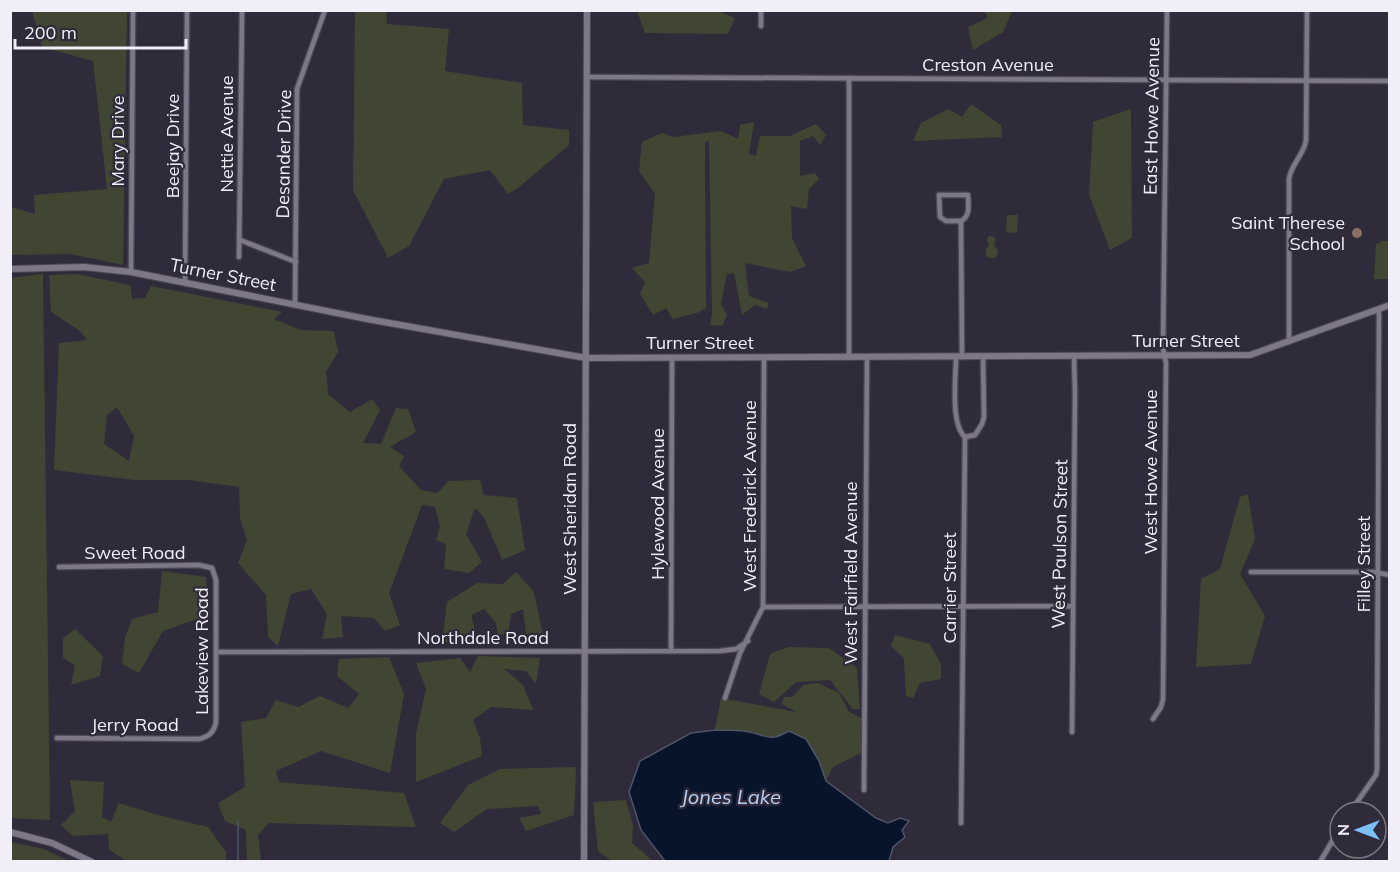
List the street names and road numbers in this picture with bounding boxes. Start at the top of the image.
street label: East Howe Avenue [1139,37,1164,195]
street label: Creston Avenue [922,53,1054,76]
street label: Nettie Avenue [215,75,238,193]
street label: Desander Drive [271,89,296,219]
street label: Beejay Drive [161,94,184,198]
street label: Mary Drive [106,95,129,187]
street label: Turner Street [168,253,278,296]
street label: Turner Street [1132,329,1240,352]
street label: Turner Street [646,331,754,354]
street label: West Howe Avenue [1139,389,1162,555]
street label: West Frederick Avenue [738,400,761,592]
street label: West Sheridan Road [558,423,581,595]
street label: Hylewood Avenue [646,428,669,580]
street label: West Paulson Street [1047,459,1072,629]
street label: West Fairfield Avenue [839,481,862,665]
street label: Filley Street [1352,516,1375,612]
street label: Carrier Street [938,533,961,643]
street label: Sweet Road [84,541,186,564]
street label: Lakeview Road [190,587,213,715]
street label: Northdale Road [417,626,549,649]
street label: Jerry Road [91,713,179,736]

